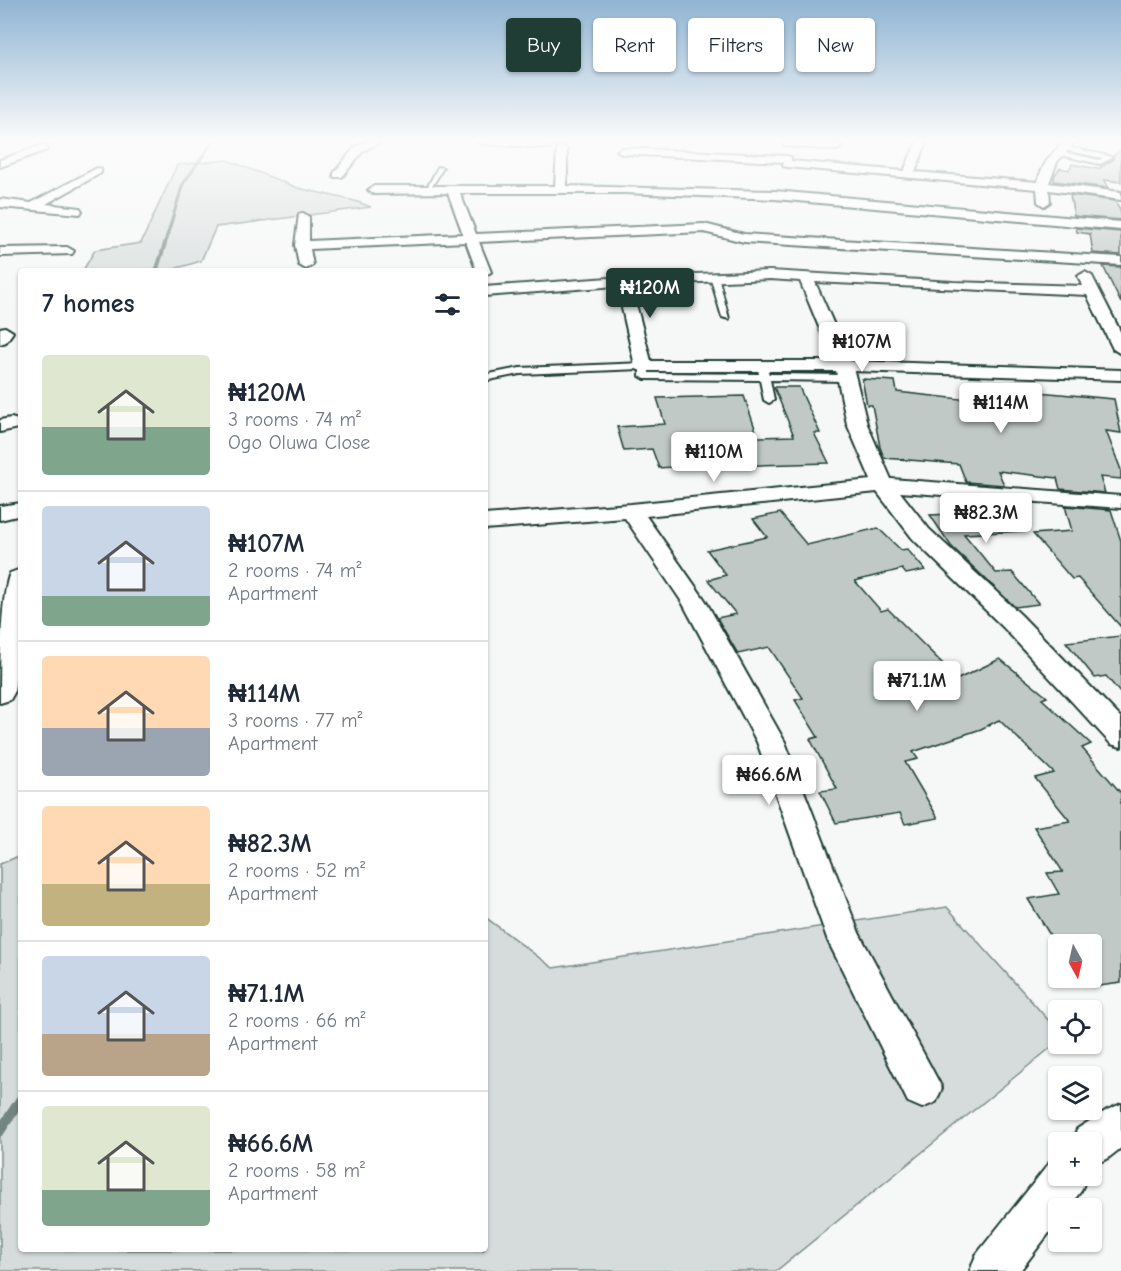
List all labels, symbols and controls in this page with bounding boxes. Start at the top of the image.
chip: Buy [506,18,581,72]
chip: Rent [593,18,676,72]
chip: Filters [688,18,784,72]
chip: New [796,18,875,72]
pin: ₦120M [608,268,692,319]
text: ₦120M [620,276,680,299]
icon: filters [431,288,464,321]
text: 7 homes [42,289,135,319]
pin: ₦107M [820,322,904,373]
text: ₦107M [833,330,891,353]
text: ₦120M [228,378,306,408]
icon: home [90,379,162,451]
pin: ₦114M [959,383,1043,434]
text: ₦114M [973,391,1029,414]
text: 3 rooms · 74 m² [228,408,361,431]
text: Ogo Oluwa Close [228,431,370,454]
pin: ₦110M [672,432,756,483]
text: ₦110M [685,440,743,463]
pin: ₦82.3M [937,493,1035,544]
text: ₦82.3M [954,501,1018,524]
text: ₦107M [228,529,305,559]
icon: home [90,530,162,602]
text: 2 rooms · 74 m² [228,559,361,582]
text: Apartment [228,582,318,605]
pin: ₦71.1M [868,661,966,712]
text: ₦71.1M [888,669,946,692]
text: ₦114M [228,679,300,709]
icon: home [90,680,162,752]
text: 3 rooms · 77 m² [228,709,362,732]
text: Apartment [228,732,318,755]
pin: ₦66.6M [720,755,818,806]
text: ₦66.6M [736,763,802,786]
text: ₦82.3M [228,829,312,859]
icon: home [90,830,162,902]
text: 2 rooms · 52 m² [228,859,365,882]
text: Apartment [228,882,318,905]
north arrow [1048,934,1102,988]
map controls [1048,934,1102,1252]
text: ₦71.1M [228,979,305,1009]
icon: home [90,980,162,1052]
button: locate [1048,1000,1102,1054]
text: 2 rooms · 66 m² [228,1009,366,1032]
text: Apartment [228,1032,318,1055]
button: layers [1048,1066,1102,1120]
text: ₦66.6M [228,1129,313,1159]
icon: home [90,1130,162,1202]
button: + [1048,1132,1102,1186]
text: 2 rooms · 58 m² [228,1159,365,1182]
text: Apartment [228,1182,318,1205]
button: − [1048,1198,1102,1252]

